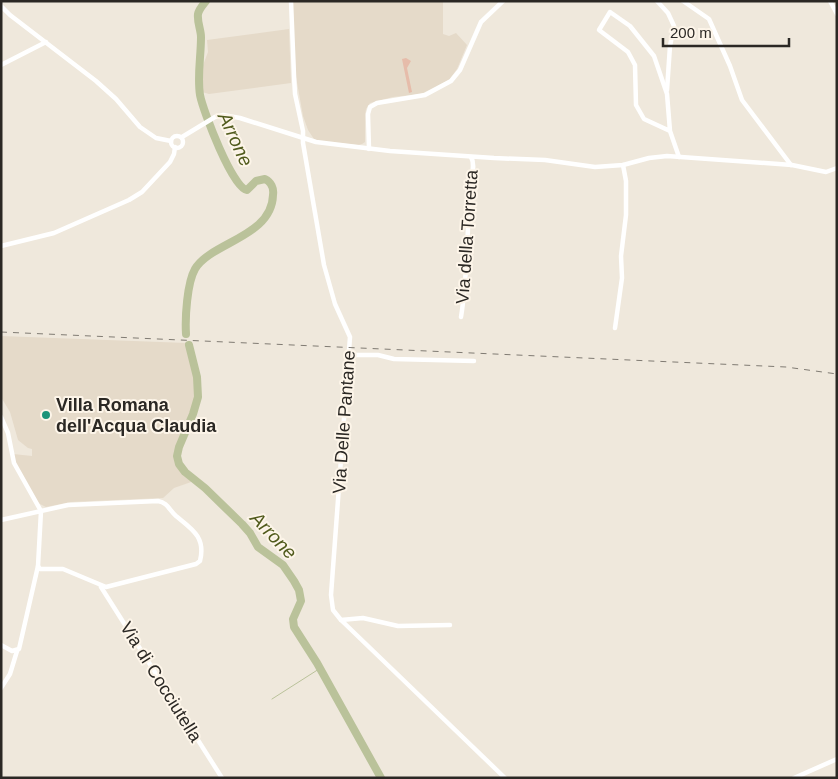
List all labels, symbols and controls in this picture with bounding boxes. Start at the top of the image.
scale bar [663,15,789,47]
text: 200 m [670,24,712,41]
water label: Arrone [214,108,257,169]
street label: Via della Torretta [452,168,482,305]
street label: Via Delle Pantane [329,350,359,494]
place label: Villa Romana dell'Acqua Claudia [56,395,217,436]
marker: Villa Romana dell'Acqua Claudia [40,409,52,421]
water label: Arrone [246,507,301,563]
street label: Via di Cocciutella [116,618,206,747]

